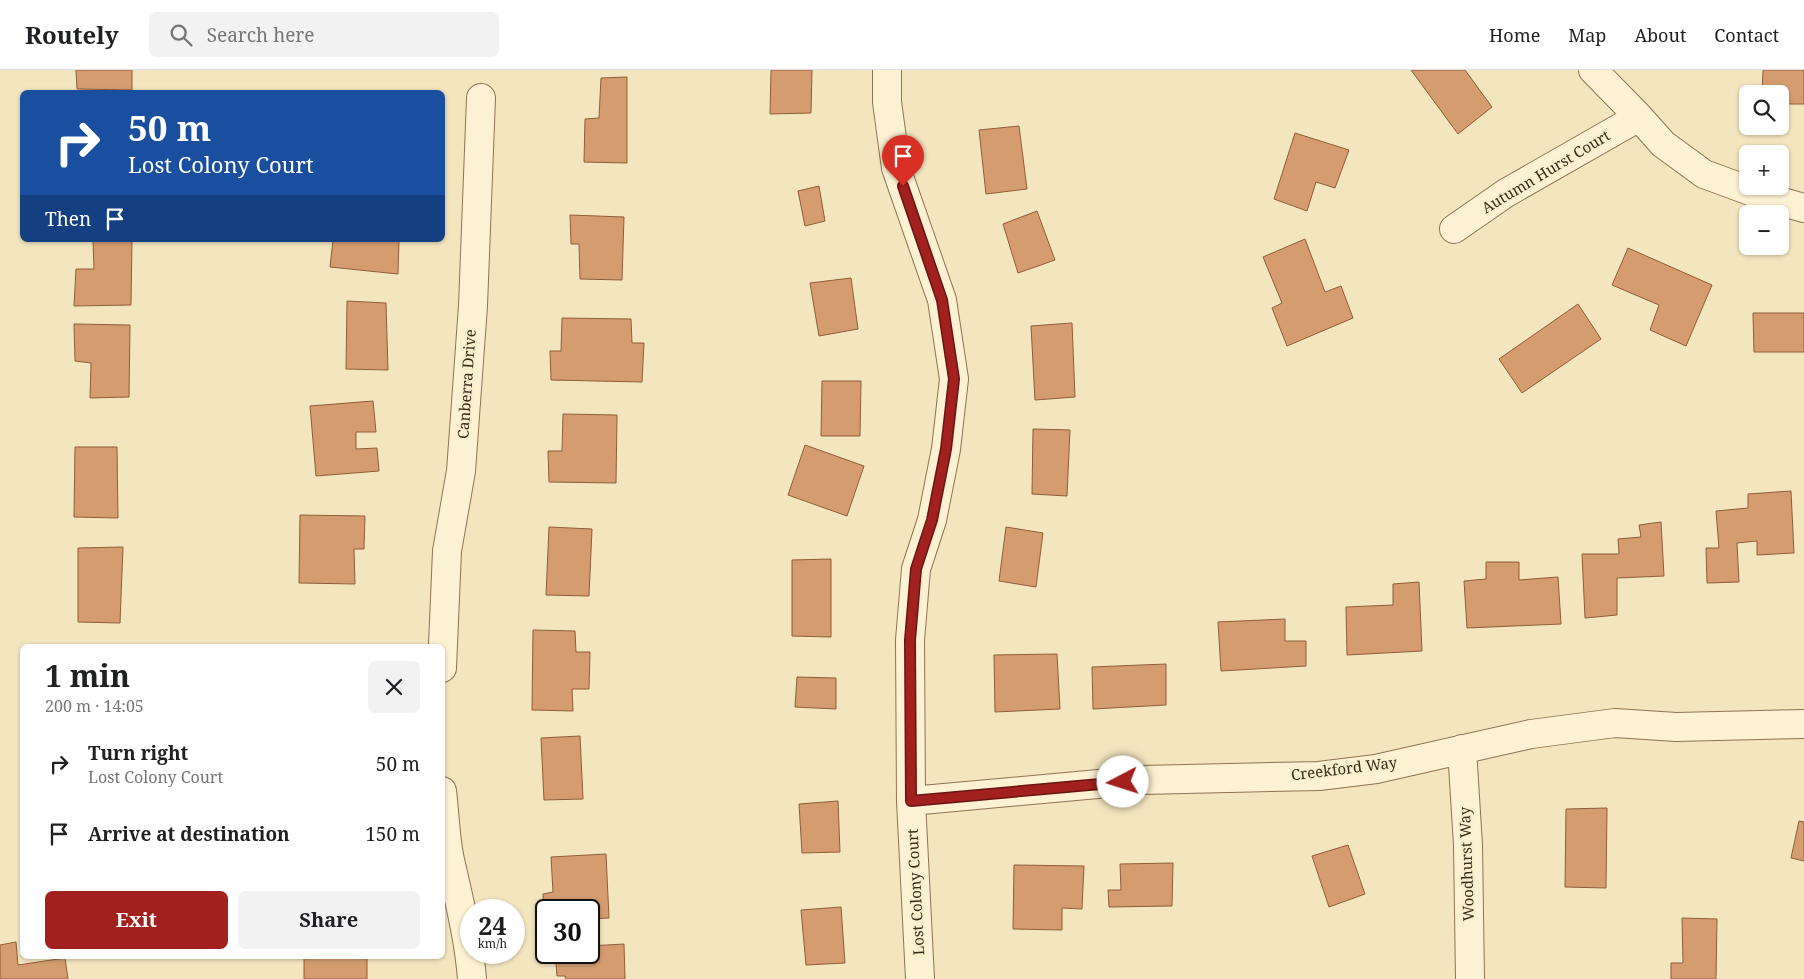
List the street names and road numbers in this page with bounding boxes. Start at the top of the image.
street label: Autumn Hurst Court [1478,125,1613,217]
street label: Canberra Drive [452,328,480,440]
street label: Creekford Way [1290,752,1399,784]
street label: Woodhurst Way [1454,806,1478,922]
street label: Lost Colony Court [902,828,928,956]

